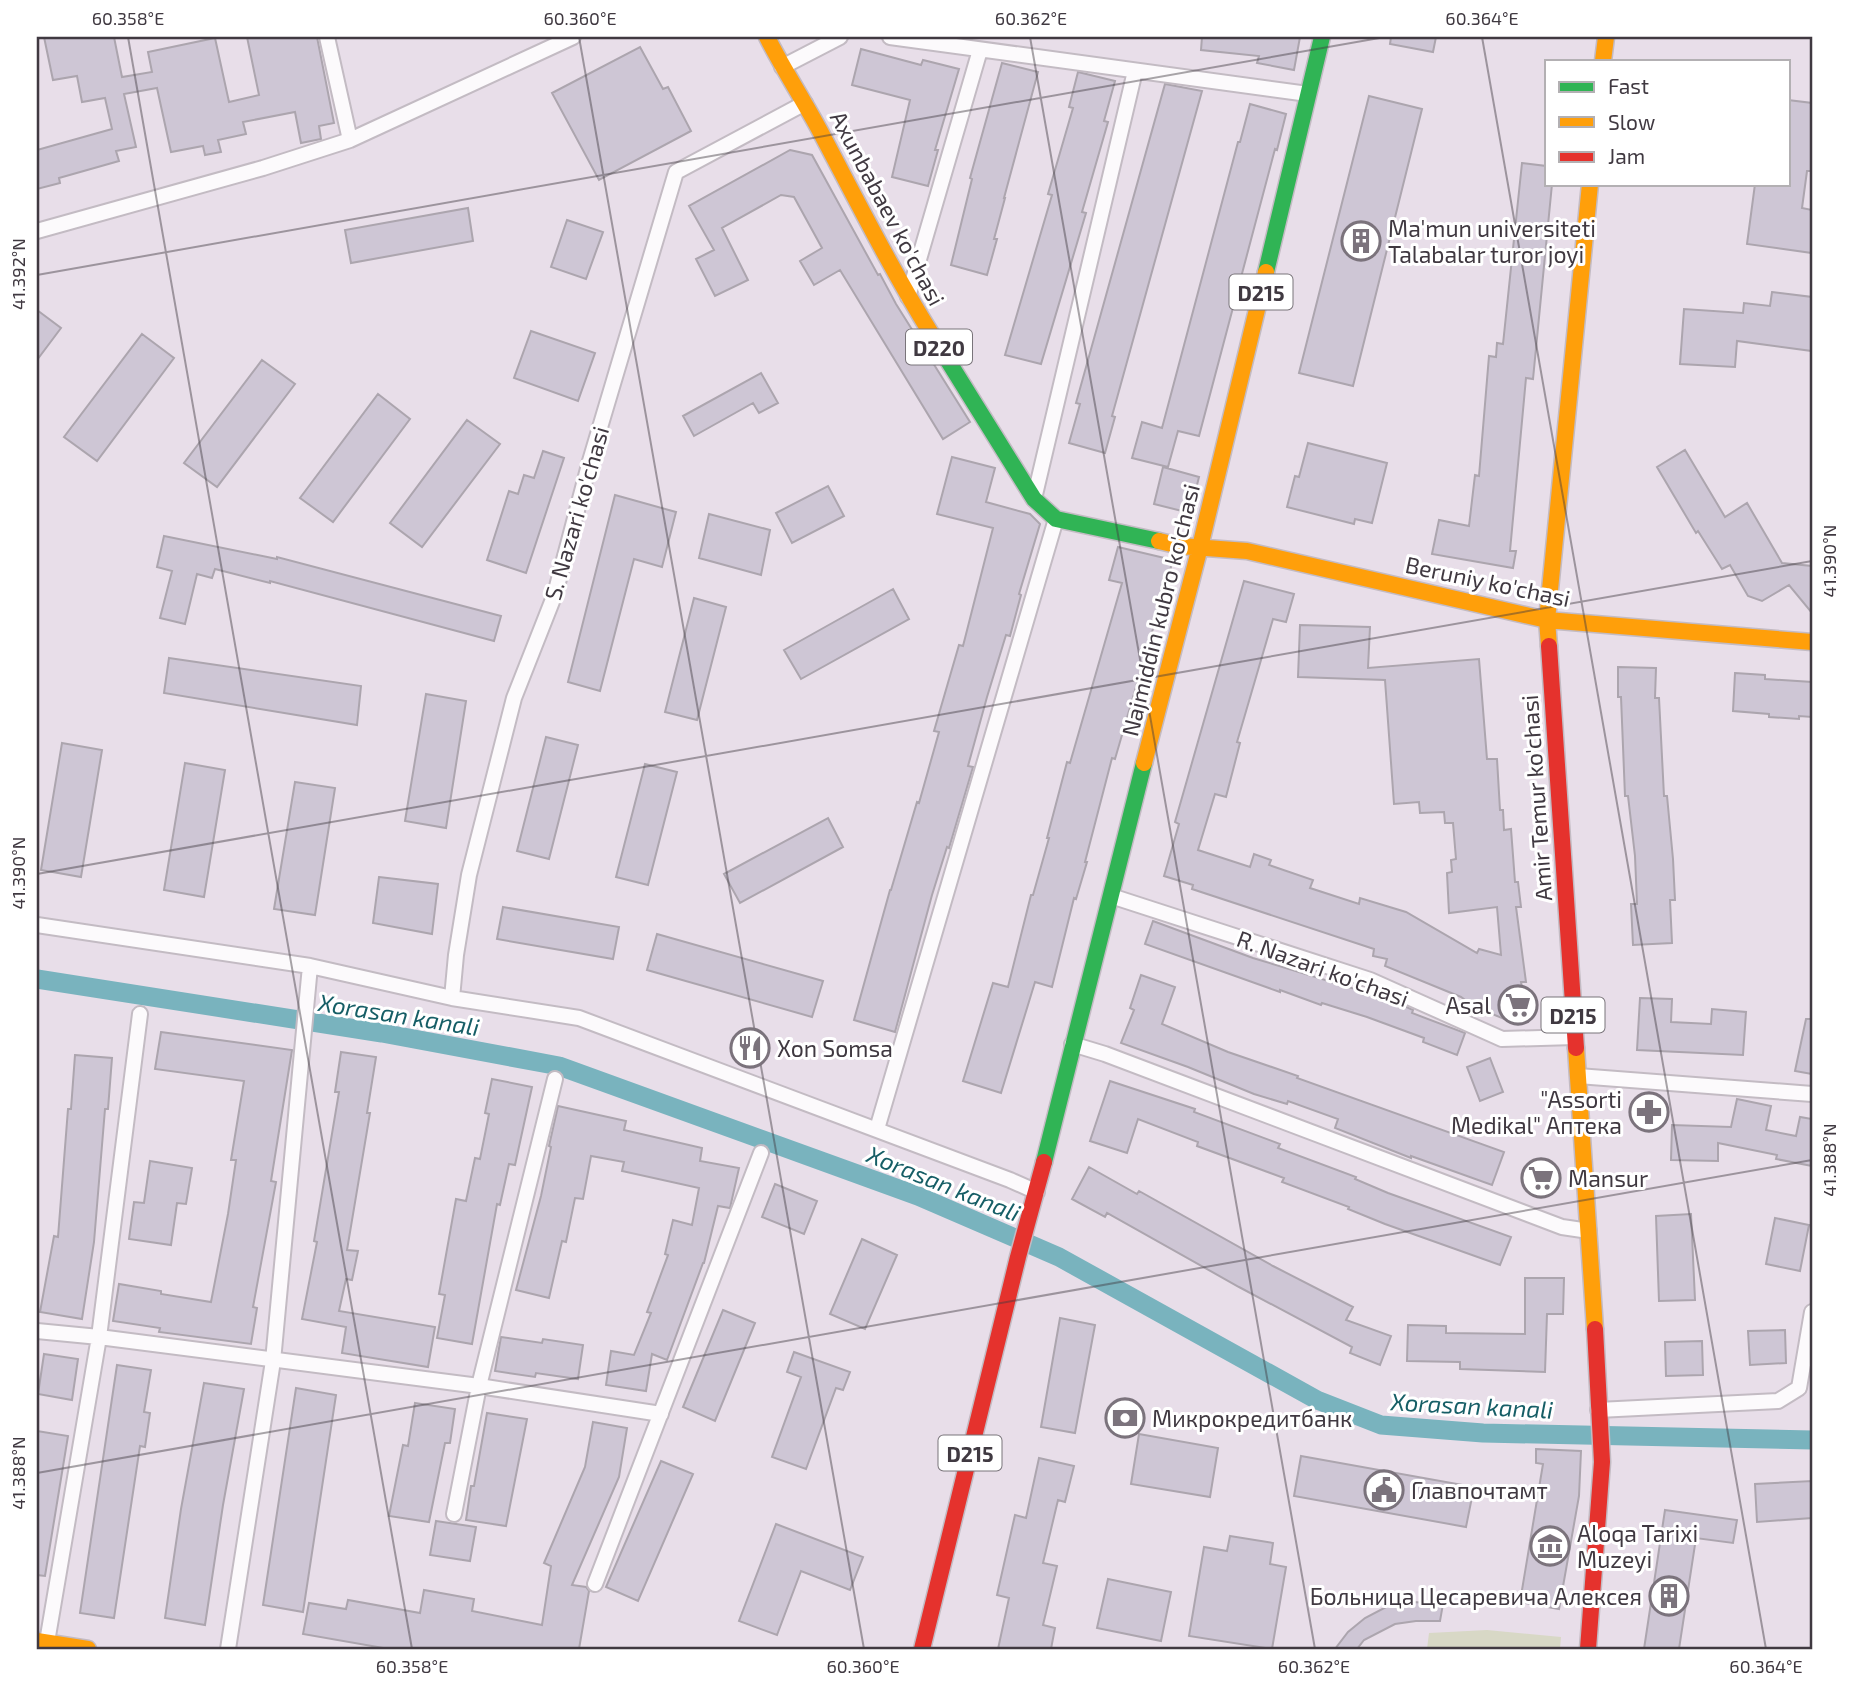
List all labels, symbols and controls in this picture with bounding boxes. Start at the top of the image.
text: 60.358°E [92,7,164,29]
text: 60.360°E [543,7,617,29]
text: 60.362°E [995,7,1067,29]
text: 60.364°E [1445,7,1519,29]
legend [1545,60,1790,186]
text: Fast [1608,73,1649,98]
street label: Axunbabaev ko'chasi [825,106,951,310]
text: Slow [1608,109,1655,134]
text: Jam [1608,143,1645,168]
place label: Ma'mun universiteti Talabalar turor joyi [1388,214,1596,268]
building icon: Ma'mun universiteti Talabalar turor joyi [1340,220,1382,262]
text: 41.392°N [7,238,29,310]
road number: D215 [1230,274,1292,310]
road number: D220 [906,330,972,364]
street label: S. Nazari ko'chasi [538,423,614,603]
street label: Najmiddin kubro ko'chasi [1115,481,1205,739]
text: 41.390°N [1818,525,1840,597]
street label: Beruniy ko'chasi [1403,550,1573,612]
street label: Amir Temur ko'chasi [1515,694,1557,902]
text: 41.390°N [7,837,29,909]
street label: R. Nazari ko'chasi [1233,924,1413,1012]
supermarket icon: Asal [1497,984,1539,1026]
water label: Xorasan kanali [315,987,482,1041]
place label: Asal [1446,991,1491,1019]
road number: D215 [1542,998,1604,1032]
restaurant icon: Xon Somsa [729,1027,771,1069]
place label: Xon Somsa [777,1034,893,1062]
place label: "Assorti Medikal" Аптека [1451,1085,1622,1139]
pharmacy icon: "Assorti Medikal" Аптека [1628,1091,1670,1133]
text: 41.388°N [1818,1123,1840,1197]
water label: Xorasan kanali [862,1139,1025,1227]
supermarket icon: Mansur [1520,1157,1562,1199]
place label: Mansur [1568,1164,1648,1192]
water label: Xorasan kanali [1389,1386,1554,1424]
bank icon: Микрокредитбанк [1104,1397,1146,1439]
place label: Микрокредитбанк [1152,1404,1352,1432]
text: 41.388°N [7,1436,29,1510]
road number: D215 [939,1436,1002,1470]
public building icon: Главпочтамт [1363,1469,1405,1511]
place label: Главпочтамт [1411,1476,1548,1504]
place label: Aloqa Tarixi Muzeyi [1577,1519,1698,1573]
museum icon: Aloqa Tarixi Muzeyi [1529,1525,1571,1567]
building icon: Больница Цесаревича Алексея [1648,1575,1690,1617]
place label: Больница Цесаревича Алексея [1310,1582,1642,1610]
text: 60.358°E [376,1655,448,1677]
text: 60.360°E [826,1655,900,1677]
text: 60.362°E [1278,1655,1350,1677]
text: 60.364°E [1729,1655,1803,1677]

